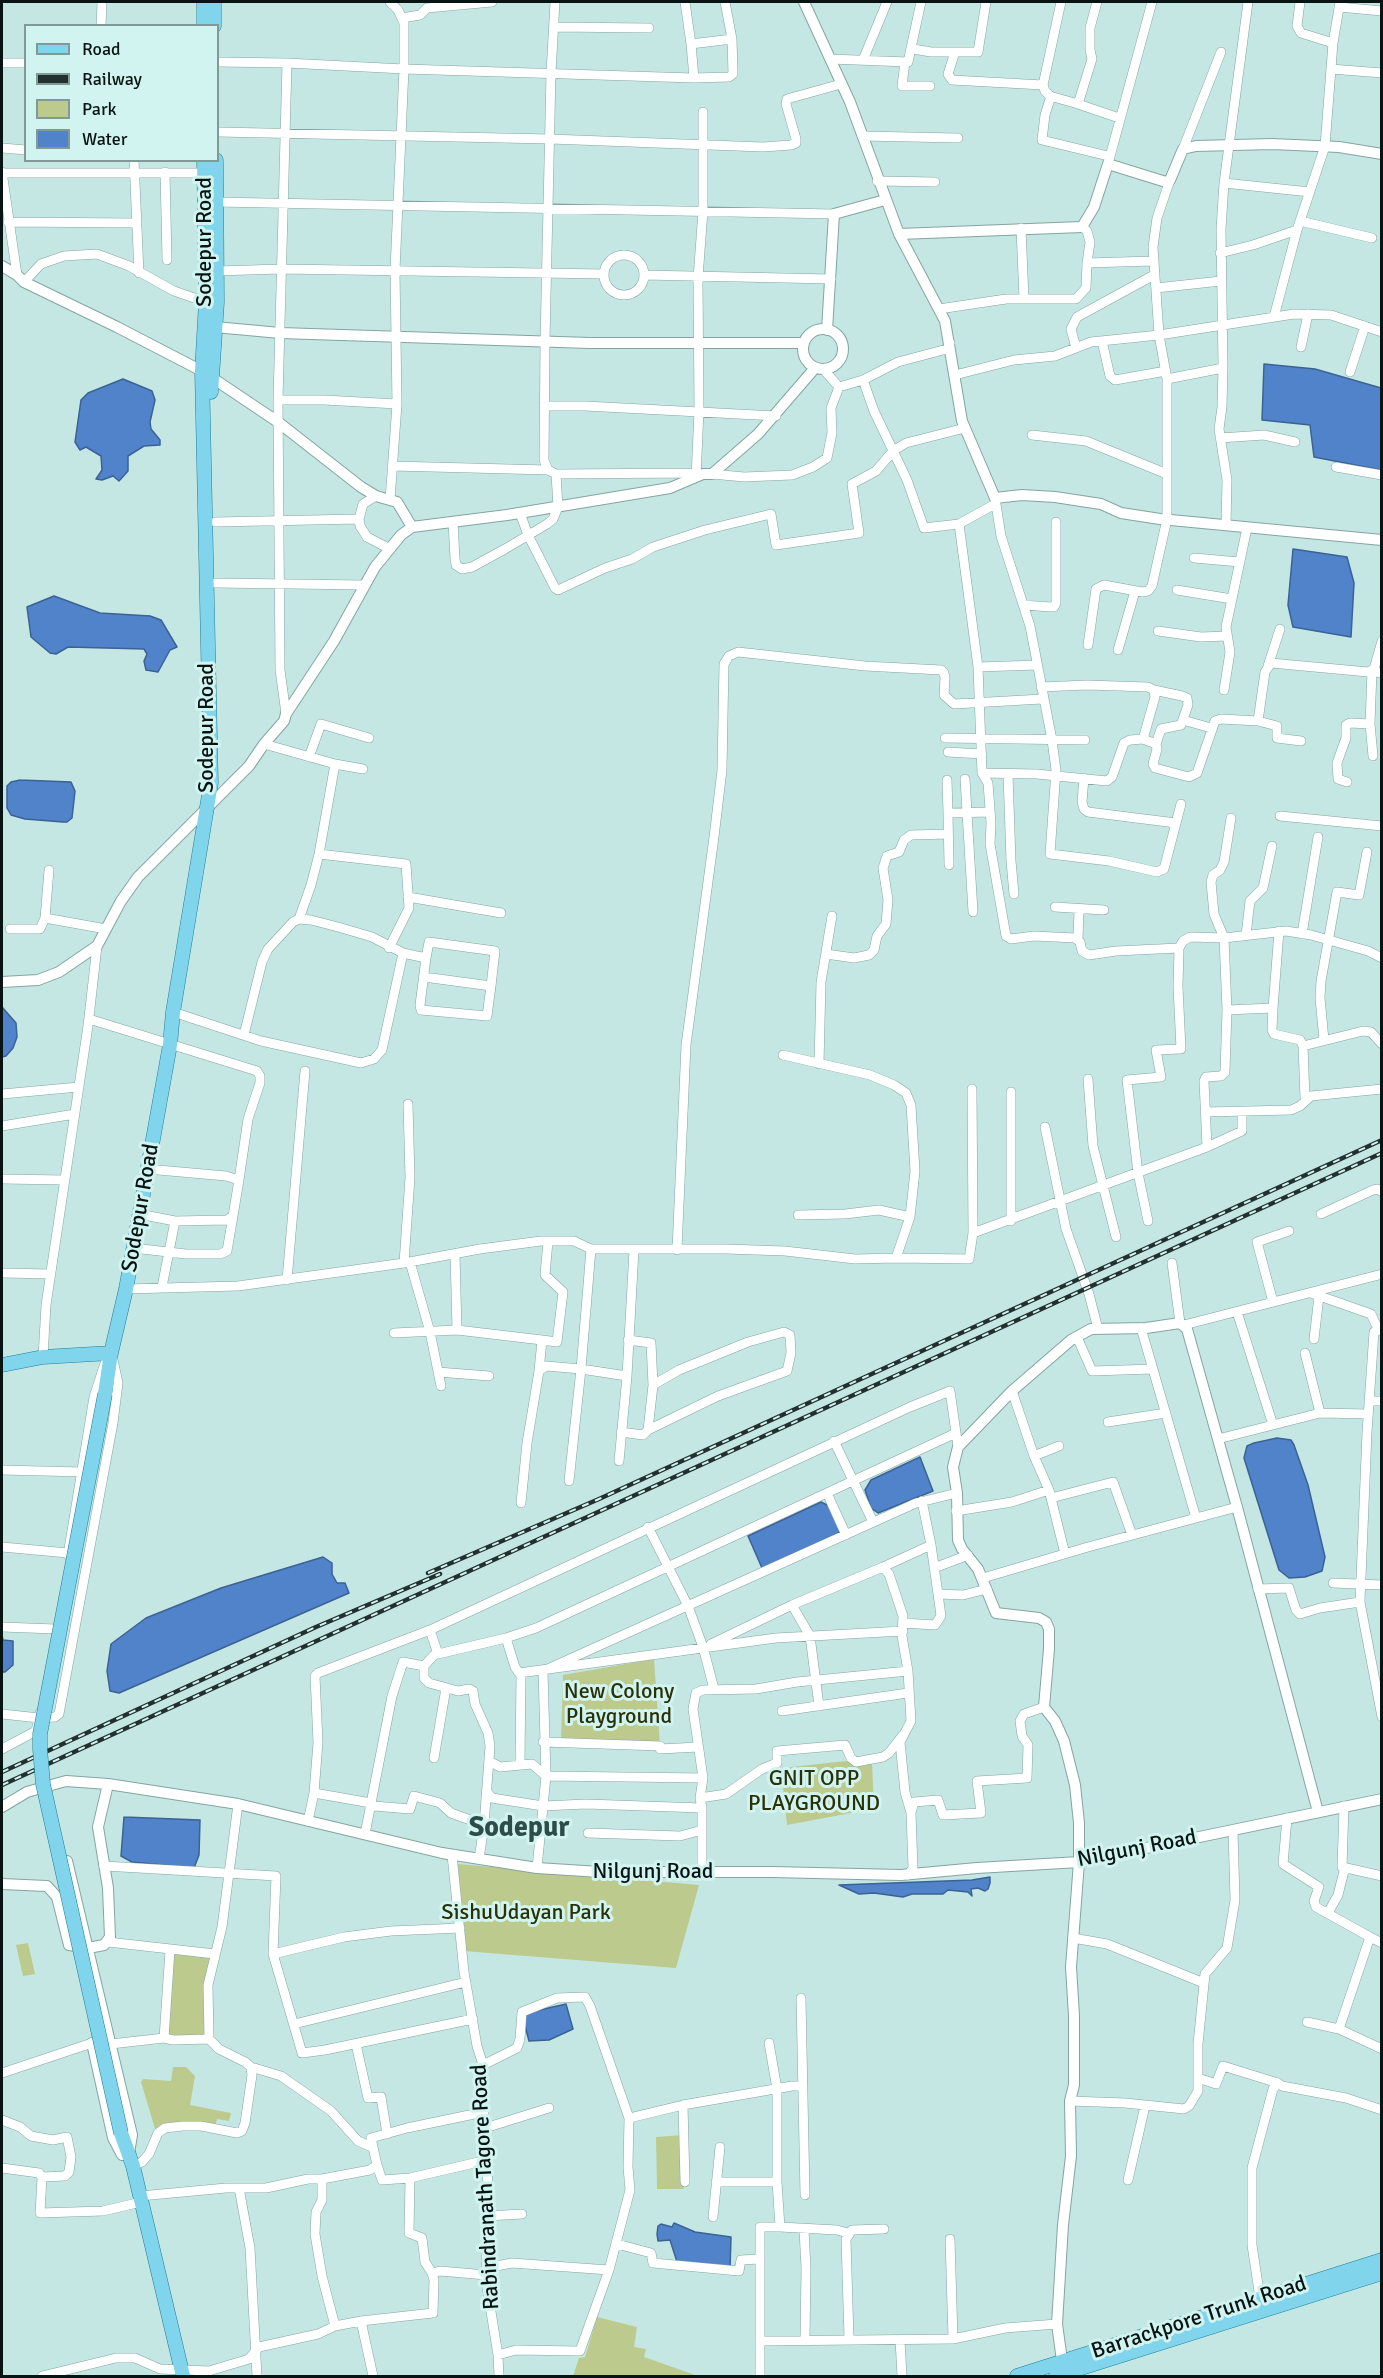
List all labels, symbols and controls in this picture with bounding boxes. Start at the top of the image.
legend [24,24,219,162]
text: Road [82,38,121,60]
text: Railway [82,68,142,90]
text: Park [82,98,117,120]
text: Water [82,128,127,150]
street label: Sodepur Road [192,177,218,307]
street label: Sodepur Road [194,663,220,793]
street label: Sodepur Road [117,1142,165,1274]
park label: New Colony Playground [564,1679,674,1730]
park label: GNIT OPP PLAYGROUND [748,1766,880,1818]
district label: Sodepur [469,1812,569,1846]
street label: Nilgunj Road [1075,1825,1199,1873]
street label: Nilgunj Road [593,1859,713,1885]
park label: SishuUdayan Park [441,1900,611,1926]
street label: Rabindranath Tagore Road [466,2064,506,2310]
street label: Barrackpore Trunk Road [1088,2271,1310,2365]

